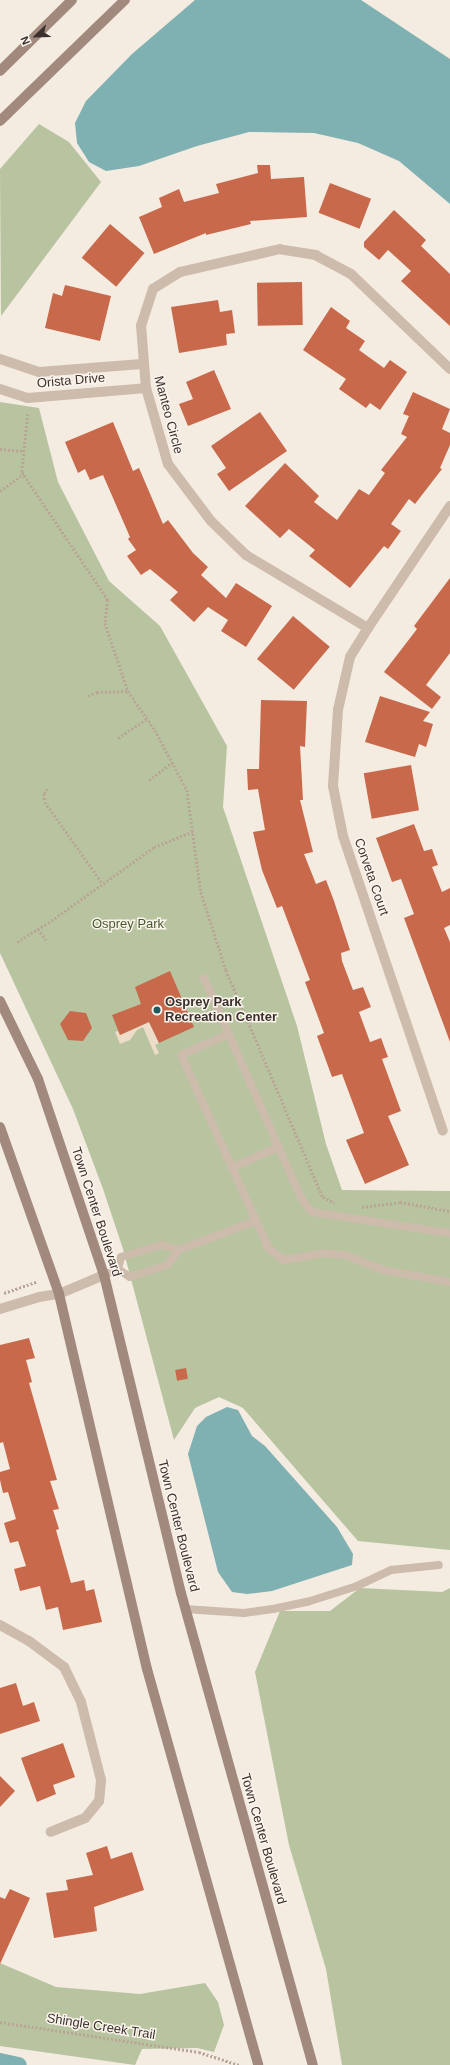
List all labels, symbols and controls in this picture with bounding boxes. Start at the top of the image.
north arrow [16,16,56,56]
text: N [18,35,32,47]
street label: Orista Drive [36,370,106,392]
street label: Manteo Circle [150,374,186,456]
street label: Corveta Court [350,836,392,918]
park label: Osprey Park [92,916,164,932]
place label: Osprey Park Recreation Center [165,995,277,1026]
marker: Osprey Park Recreation Center [152,1005,162,1015]
street label: Town Center Boulevard [68,1145,124,1279]
street label: Town Center Boulevard [154,1459,202,1593]
street label: Town Center Boulevard [237,1772,289,1906]
street label: Shingle Creek Trail [45,2011,157,2043]

